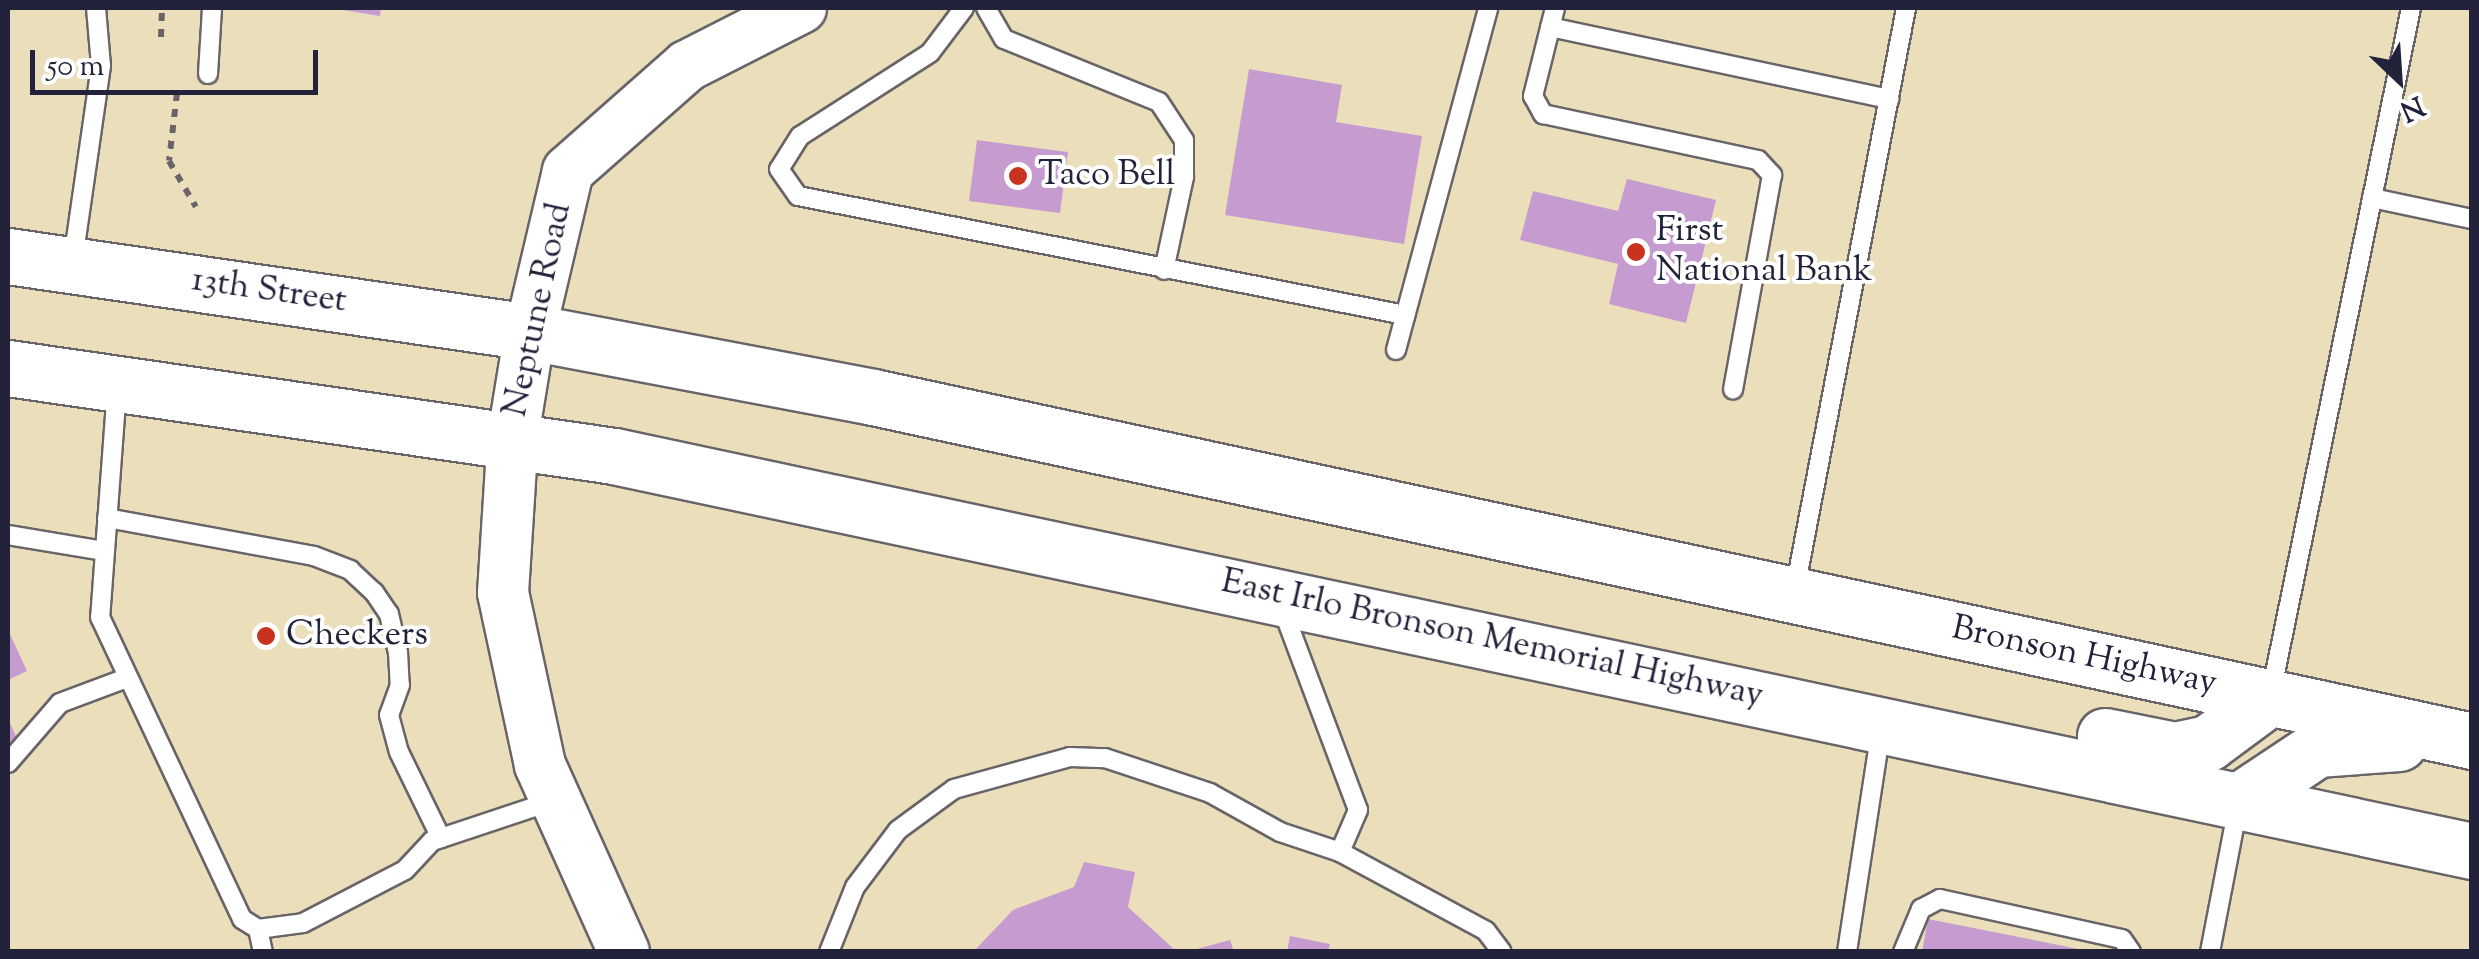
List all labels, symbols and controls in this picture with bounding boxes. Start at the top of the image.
scale bar [35,30,322,92]
north arrow [2349,30,2449,130]
text: 50 m [47,46,104,89]
text: N [2393,84,2430,130]
place label: Taco Bell [1038,155,1175,197]
marker: Taco Bell [1007,165,1029,187]
street label: Neptune Road [496,199,582,421]
place label: First National Bank [1656,211,1872,293]
marker: First National Bank [1625,241,1647,263]
street label: 13th Street [189,260,349,324]
street label: East Irlo Bronson Memorial Highway [1217,562,1767,718]
street label: Bronson Highway [1948,608,2220,706]
place label: Checkers [286,615,428,657]
marker: Checkers [255,625,277,647]

